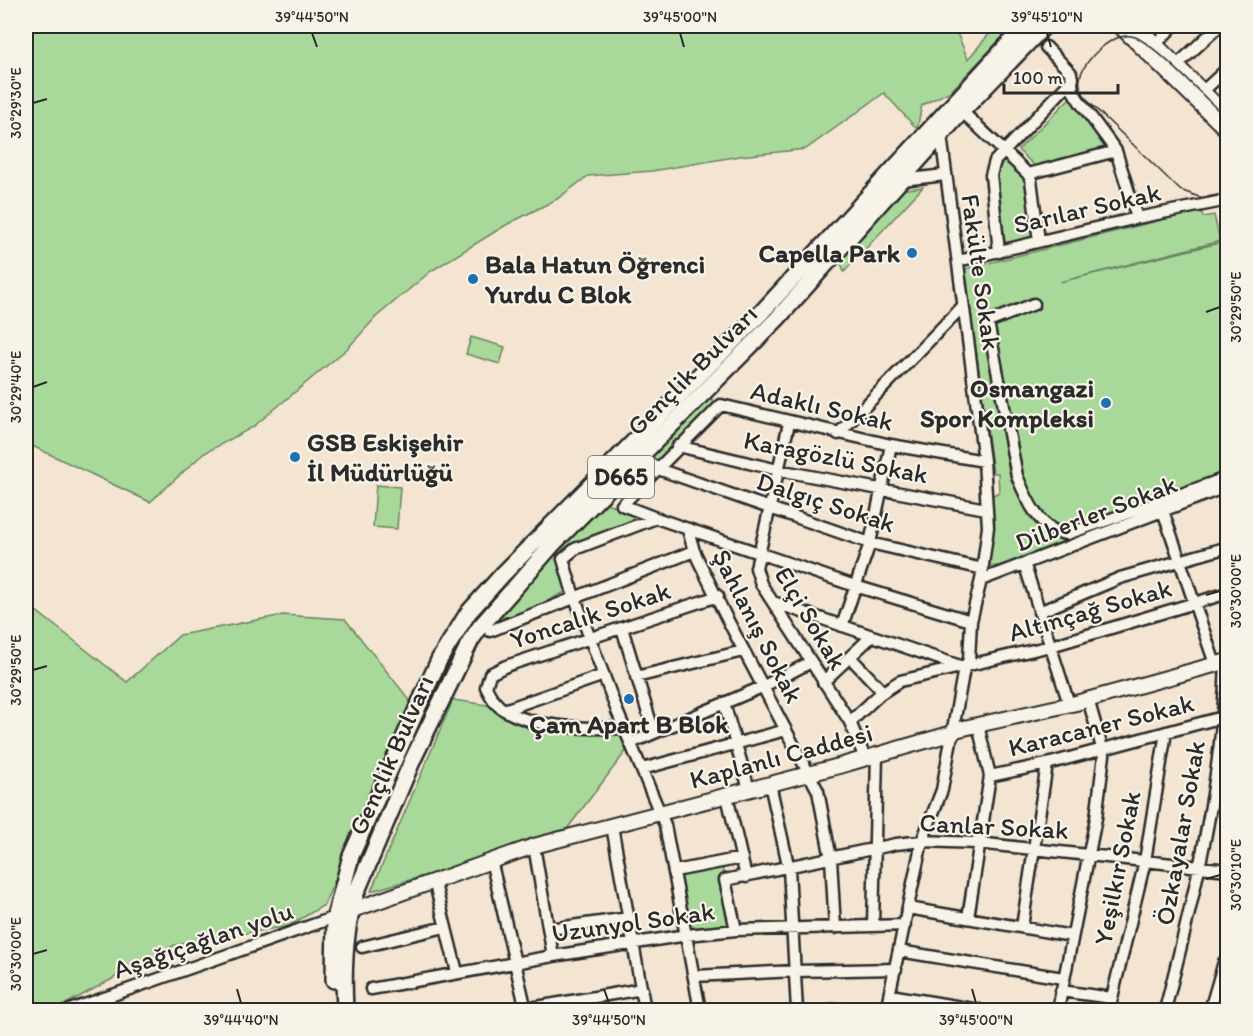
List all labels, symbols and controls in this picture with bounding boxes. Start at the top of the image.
text: 39°44'50"N [275,8,349,26]
text: 39°45'00"N [643,8,717,26]
text: 39°45'10"N [1011,8,1083,26]
scale bar [1004,57,1118,95]
text: 30°29'30"E [7,67,25,139]
text: 100 m [1013,67,1063,89]
street label: Sarılar Sokak [1010,175,1164,240]
street label: Fakülte Sokak [954,192,1008,352]
place label: Capella Park [758,237,901,269]
marker: Capella Park [905,246,919,260]
place label: Bala Hatun Öğrenci Yurdu C Blok [484,248,705,310]
text: 30°29'50"E [1227,271,1245,343]
marker: Bala Hatun Öğrenci Yurdu C Blok [466,272,480,286]
street label: Gençlik Bulvarı [620,298,764,442]
text: 30°29'40"E [7,351,25,423]
place label: Osmangazi Spor Kompleksi [920,372,1094,434]
street label: Adaklı Sokak [748,374,896,438]
marker: Osmangazi Spor Kompleksi [1099,396,1113,410]
street label: Karagözlü Sokak [741,423,931,491]
place label: GSB Eskişehir İl Müdürlüğü [307,426,464,488]
marker: GSB Eskişehir İl Müdürlüğü [288,450,302,464]
road number: D665 [588,456,654,498]
street label: Dalgıç Sokak [753,465,899,539]
street label: Dilberler Sokak [1011,467,1182,558]
street label: Şahlanış Sokak [705,544,811,708]
text: 30°30'00"E [1227,554,1245,628]
street label: Elçi Sokak [768,561,854,676]
street label: Altınçağ Sokak [1005,571,1175,649]
street label: Yoncalık Sokak [506,574,675,656]
text: 30°29'50"E [7,634,25,706]
street label: Gençlik Bulvarı [341,670,441,840]
street label: Karacaner Sokak [1005,686,1198,763]
marker: Çam Apart B Blok [622,692,636,706]
place label: Çam Apart B Blok [529,708,729,740]
street label: Kaplanlı Caddesi [686,716,876,796]
street label: Özkayalar Sokak [1148,738,1212,928]
street label: Yeşilkır Sokak [1086,788,1148,948]
street label: Canlar Sokak [919,806,1069,846]
text: 30°30'10"E [1227,839,1245,911]
street label: Aşağıçağlan yolu [109,894,297,986]
street label: Uzunyol Sokak [549,895,717,949]
text: 30°30'00"E [7,917,25,991]
text: 39°44'40"N [203,1011,279,1029]
text: 39°44'50"N [572,1011,646,1029]
text: 39°45'00"N [939,1011,1013,1029]

